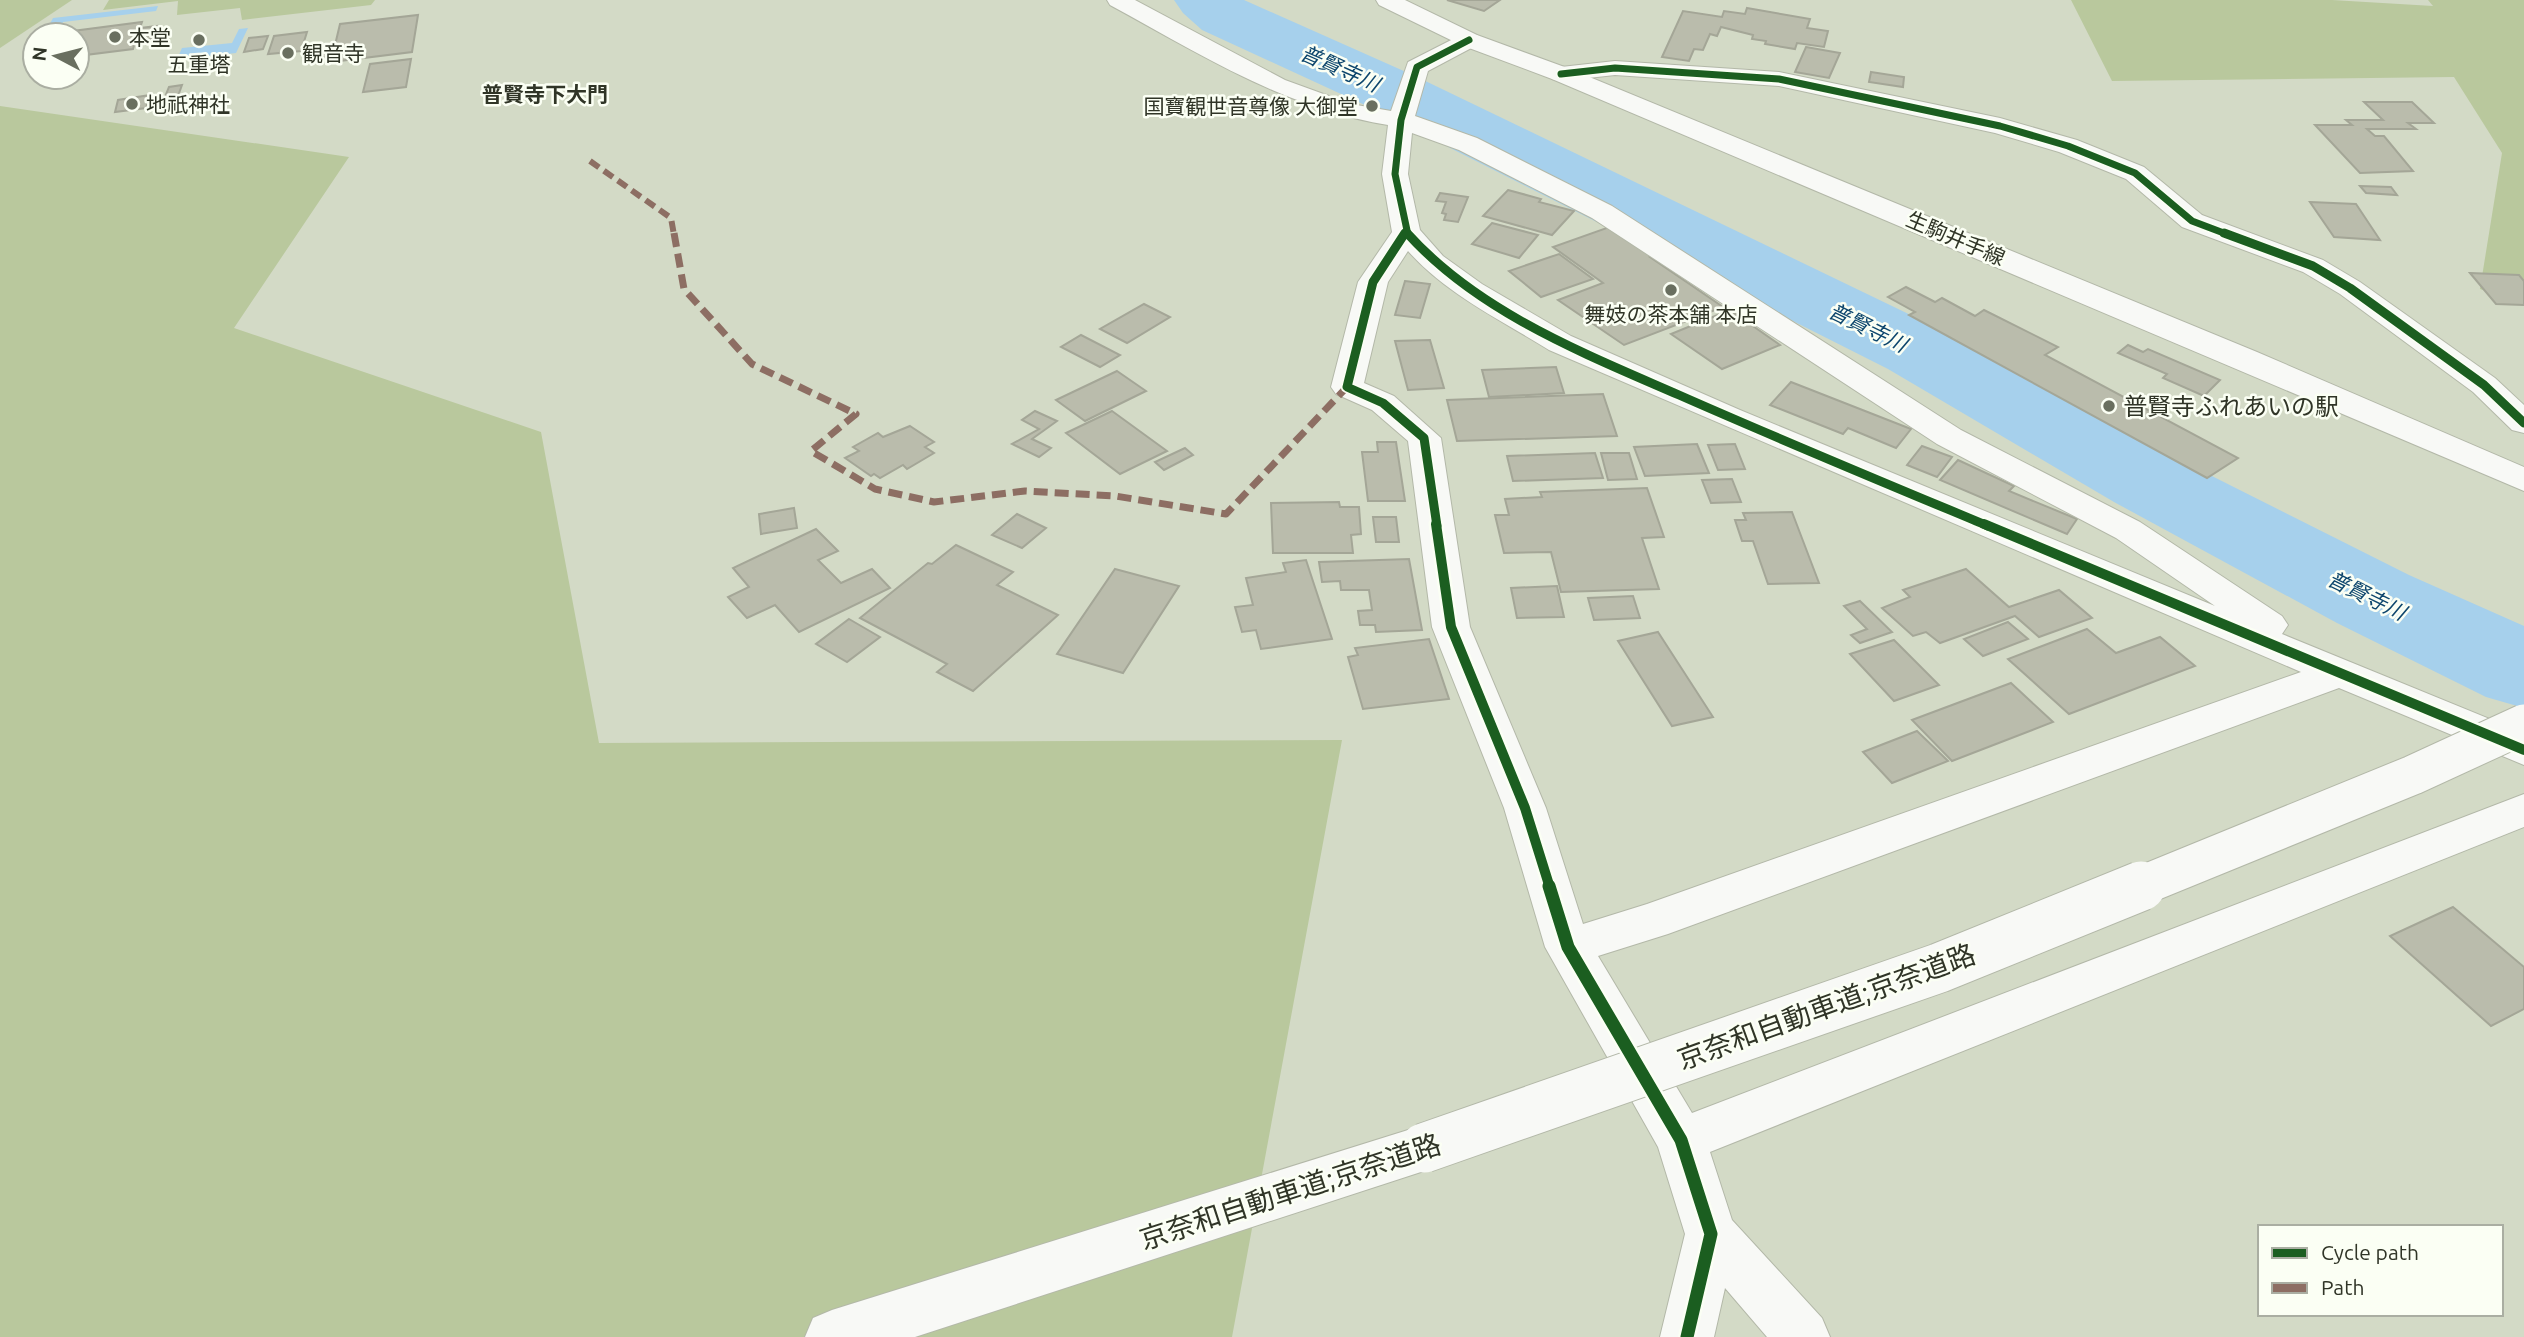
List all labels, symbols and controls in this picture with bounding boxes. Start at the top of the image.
north arrow [21,21,91,91]
place label: 本堂 [129,25,171,49]
marker: 本堂 [107,29,123,45]
marker: 五重塔 [191,32,207,48]
water label: 普賢寺川 [1297,40,1385,97]
place label: 観音寺 [302,41,365,65]
marker: 観音寺 [280,45,296,61]
text: N [27,46,51,62]
place label: 五重塔 [168,52,231,76]
district label: 普賢寺下大門 [482,82,608,106]
place label: 地祇神社 [146,92,230,116]
place label: 国寶観世音尊像 大御堂 [1143,94,1358,118]
marker: 地祇神社 [124,96,140,112]
marker: 国寶観世音尊像 大御堂 [1364,98,1380,114]
street label: 生駒井手線 [1903,206,2009,270]
marker: 舞妓の茶本舗 本店 [1663,282,1679,298]
water label: 普賢寺川 [1825,298,1913,357]
place label: 舞妓の茶本舗 本店 [1585,302,1757,326]
place label: 普賢寺ふれあいの駅 [2123,393,2339,420]
marker: 普賢寺ふれあいの駅 [2101,398,2117,414]
water label: 普賢寺川 [2324,566,2412,625]
street label: 京奈和自動車道;京奈道路 [1673,938,1979,1074]
street label: 京奈和自動車道;京奈道路 [1135,1128,1445,1254]
legend [2258,1225,2503,1316]
text: Cycle path [2321,1240,2419,1264]
text: Path [2321,1275,2364,1299]

